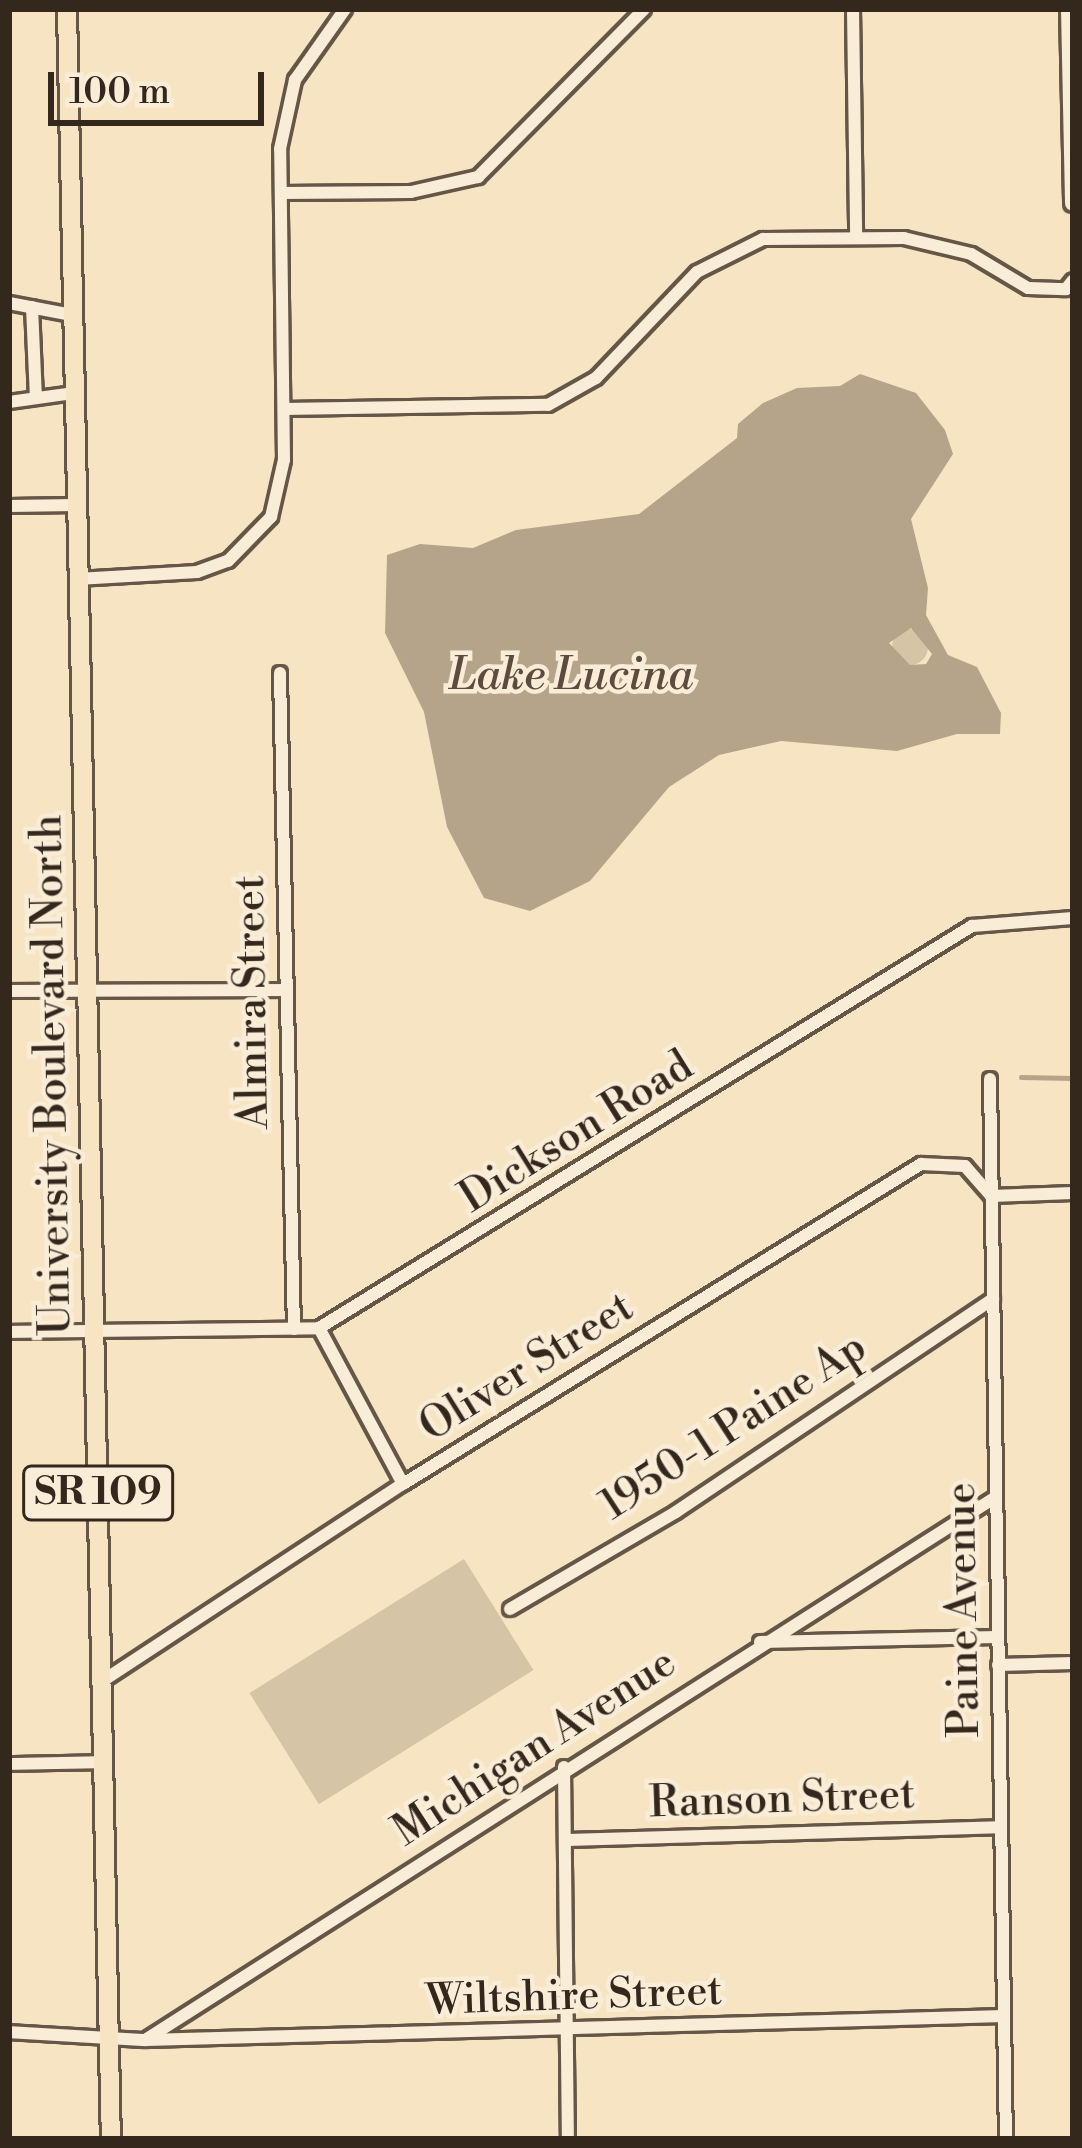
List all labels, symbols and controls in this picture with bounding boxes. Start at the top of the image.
scale bar [54,48,270,122]
text: 100 m [69,70,170,115]
water label: Lake Lucina [449,649,693,703]
street label: University Boulevard North [23,814,83,1336]
street label: Almira Street [226,875,280,1129]
street label: Dickson Road [452,1042,702,1224]
street label: Oliver Street [411,1283,643,1453]
street label: 1950-1 Paine Ap [592,1323,876,1531]
road number: SR 109 [20,1460,176,1526]
street label: Paine Avenue [937,1482,991,1738]
street label: Michigan Avenue [385,1638,685,1858]
street label: Ranson Street [648,1770,916,1830]
street label: Wiltshire Street [425,1967,723,2027]

